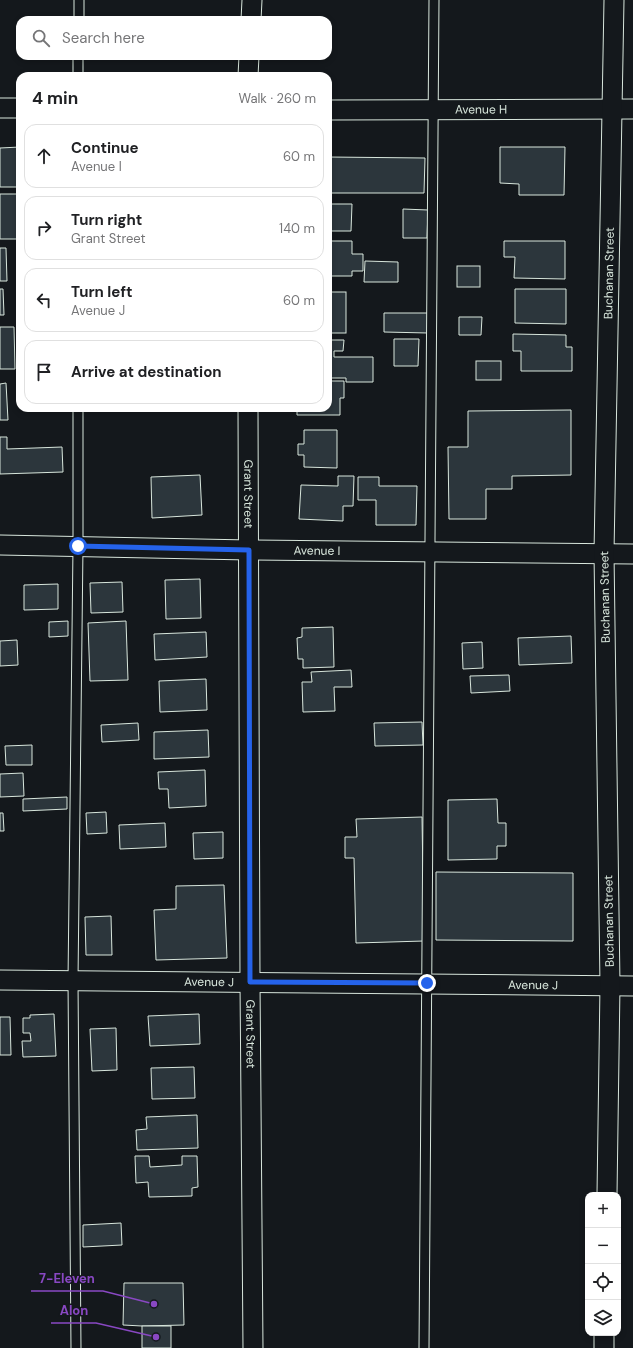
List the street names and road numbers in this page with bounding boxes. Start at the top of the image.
street label: Avenue H [455,101,507,118]
street label: Buchanan Street [600,227,618,319]
street label: Grant Street [240,459,256,529]
street label: Avenue I [293,542,340,559]
street label: Buchanan Street [596,551,614,643]
street label: Buchanan Street [600,875,618,967]
street label: Avenue J [184,974,234,990]
street label: Avenue J [508,977,558,993]
street label: Grant Street [242,999,259,1069]

